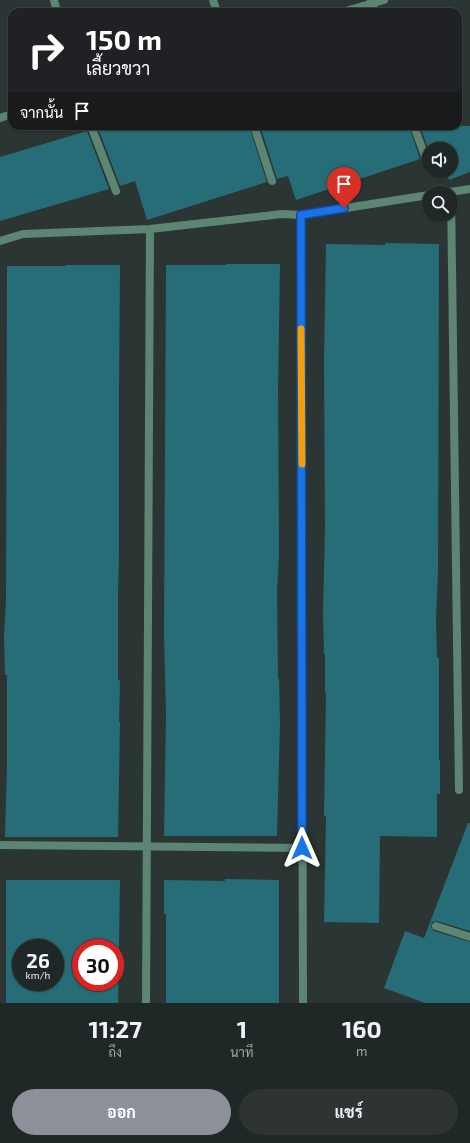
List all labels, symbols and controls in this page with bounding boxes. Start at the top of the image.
text: 150 m [86,22,162,56]
icon: right [20,24,72,76]
text: เลี้ยวขวา [86,57,150,79]
icon: arrive [71,100,93,122]
text: จากนั้น [20,103,63,121]
map controls [422,142,458,222]
button: sound [422,142,458,178]
pin [327,167,361,208]
icon: arrive [333,173,355,195]
button: search [422,186,458,222]
position arrow [281,827,323,869]
speed limit sign: 30 [72,939,124,991]
text: 26 [26,948,50,972]
text: km/h [26,969,50,981]
text: 11:27 [88,1014,142,1043]
text: 1 [237,1014,247,1043]
text: 160 [342,1014,382,1043]
text: m [356,1043,367,1059]
text: ถึง [108,1044,122,1060]
text: นาที [230,1044,253,1060]
button: ออก [12,1089,231,1135]
button: แชร์ [239,1089,458,1135]

